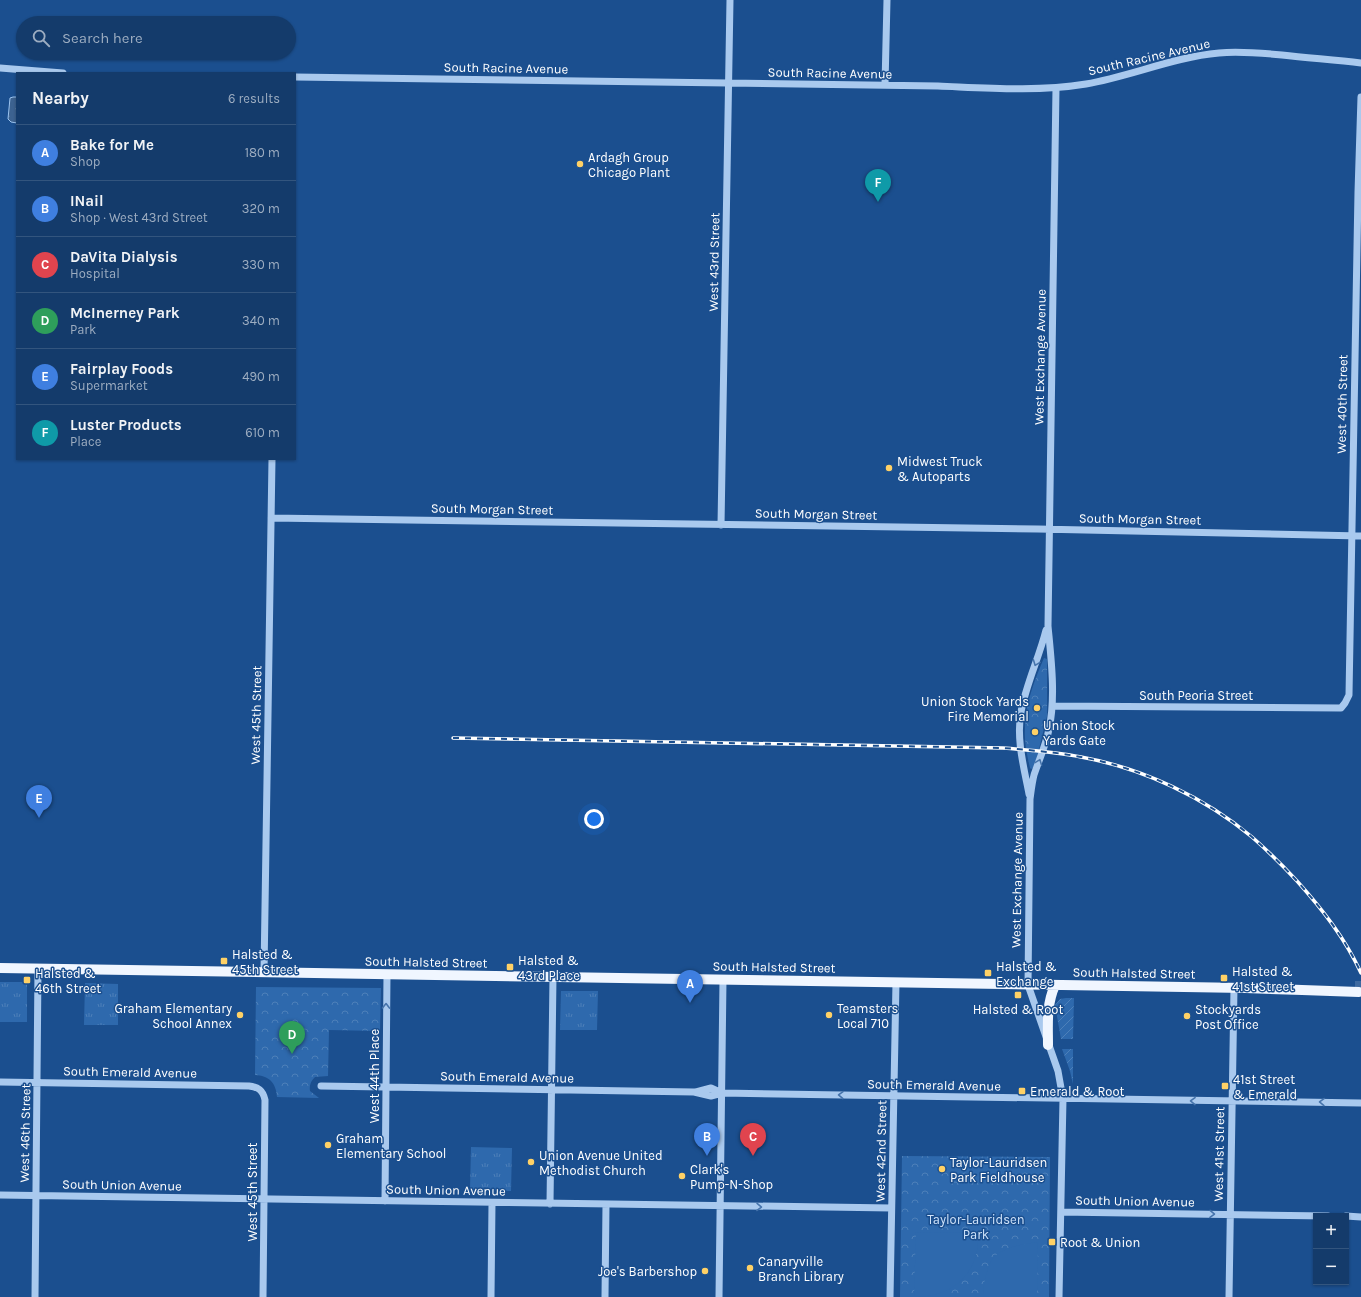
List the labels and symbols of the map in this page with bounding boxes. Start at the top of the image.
street label: South Racine Avenue [1087,36,1212,78]
street label: South Racine Avenue [444,59,569,77]
street label: South Racine Avenue [768,64,893,82]
place label: Ardagh Group Chicago Plant [588,150,670,180]
marker: Ardagh Group Chicago Plant [575,159,585,169]
pin: F [865,169,891,202]
street label: West 43rd Street [706,212,722,312]
street label: West Exchange Avenue [1031,289,1049,425]
street label: West 40th Street [1334,354,1350,454]
place label: Midwest Truck & Autoparts [897,454,983,484]
marker: Midwest Truck & Autoparts [884,463,894,473]
street label: South Morgan Street [431,500,553,518]
street label: South Morgan Street [755,505,877,523]
street label: South Morgan Street [1079,510,1201,528]
one-way arrow [1033,659,1041,666]
street label: West 45th Street [248,665,264,765]
street label: South Peoria Street [1139,688,1253,703]
place label: Union Stock Yards Fire Memorial [921,694,1029,724]
marker: Union Stock Yards Fire Memorial [1032,703,1042,713]
place label: Union Stock Yards Gate [1043,718,1115,748]
marker: Union Stock Yards Gate [1030,727,1040,737]
one-way arrow [1035,758,1043,765]
pin: E [26,785,52,818]
your location [584,809,604,829]
street label: West Exchange Avenue [1008,812,1026,948]
place label: Halsted & 45th Street [232,947,298,977]
street label: South Halsted Street [364,953,488,971]
place label: Halsted & 43rd Place [518,953,580,983]
marker: Halsted & 45th Street [219,956,229,966]
street label: South Halsted Street [712,958,836,976]
place label: Halsted & Exchange [996,959,1057,989]
marker: Halsted & 43rd Place [505,962,515,972]
street label: South Halsted Street [1072,964,1196,982]
place label: Halsted & 41st Street [1232,964,1294,994]
place label: Halsted & 46th Street [35,966,101,996]
marker: Halsted & Exchange [983,968,993,978]
pin: A [677,970,703,1003]
marker: Halsted & 41st Street [1219,973,1229,983]
marker: Halsted & 46th Street [22,975,32,985]
marker: Halsted & Root [1013,990,1023,1000]
place label: Graham Elementary School Annex [114,1001,232,1031]
place label: Teamsters Local 710 [837,1001,899,1031]
place label: Halsted & Root [973,1002,1063,1017]
place label: Stockyards Post Office [1195,1002,1261,1032]
one-way arrow [382,1003,390,1009]
marker: Graham Elementary School Annex [235,1010,245,1020]
marker: Teamsters Local 710 [824,1010,834,1020]
marker: Stockyards Post Office [1182,1011,1192,1021]
pin: D [279,1021,305,1054]
street label: West 44th Place [367,1028,382,1123]
street label: South Emerald Avenue [63,1063,197,1081]
street label: South Emerald Avenue [440,1068,574,1086]
place label: 41st Street & Emerald [1233,1072,1297,1102]
street label: South Emerald Avenue [867,1076,1001,1094]
marker: 41st Street & Emerald [1220,1081,1230,1091]
street label: West 46th Street [17,1083,33,1183]
place label: Emerald & Root [1030,1084,1125,1099]
marker: Emerald & Root [1017,1086,1027,1096]
one-way arrow [838,1091,844,1099]
one-way arrow [1190,1097,1196,1105]
one-way arrow [1319,1098,1325,1106]
street label: West 42nd Street [873,1100,889,1202]
street label: West 41st Street [1211,1106,1227,1201]
pin: B [694,1123,720,1156]
pin: C [740,1123,766,1156]
place label: Graham Elementary School [336,1131,446,1161]
marker: Graham Elementary School [323,1140,333,1150]
street label: West 45th Street [245,1142,260,1241]
place label: Union Avenue United Methodist Church [539,1148,663,1178]
place label: Taylor-Lauridsen Park Fieldhouse [950,1155,1047,1185]
marker: Union Avenue United Methodist Church [526,1157,536,1167]
place label: Clark's Pump-N-Shop [690,1162,773,1192]
marker: Taylor-Lauridsen Park Fieldhouse [937,1164,947,1174]
marker: Clark's Pump-N-Shop [677,1171,687,1181]
street label: South Union Avenue [62,1176,182,1194]
street label: South Union Avenue [386,1181,506,1199]
street label: South Union Avenue [1075,1192,1195,1210]
one-way arrow [756,1203,762,1211]
one-way arrow [1209,1210,1215,1218]
park label: Taylor-Lauridsen Park [927,1212,1025,1242]
place label: Root & Union [1060,1235,1140,1250]
marker: Root & Union [1047,1237,1057,1247]
place label: Canaryville Branch Library [758,1254,844,1284]
marker: Canaryville Branch Library [745,1263,755,1273]
place label: Joe's Barbershop [598,1264,697,1279]
marker: Joe's Barbershop [700,1266,710,1276]

